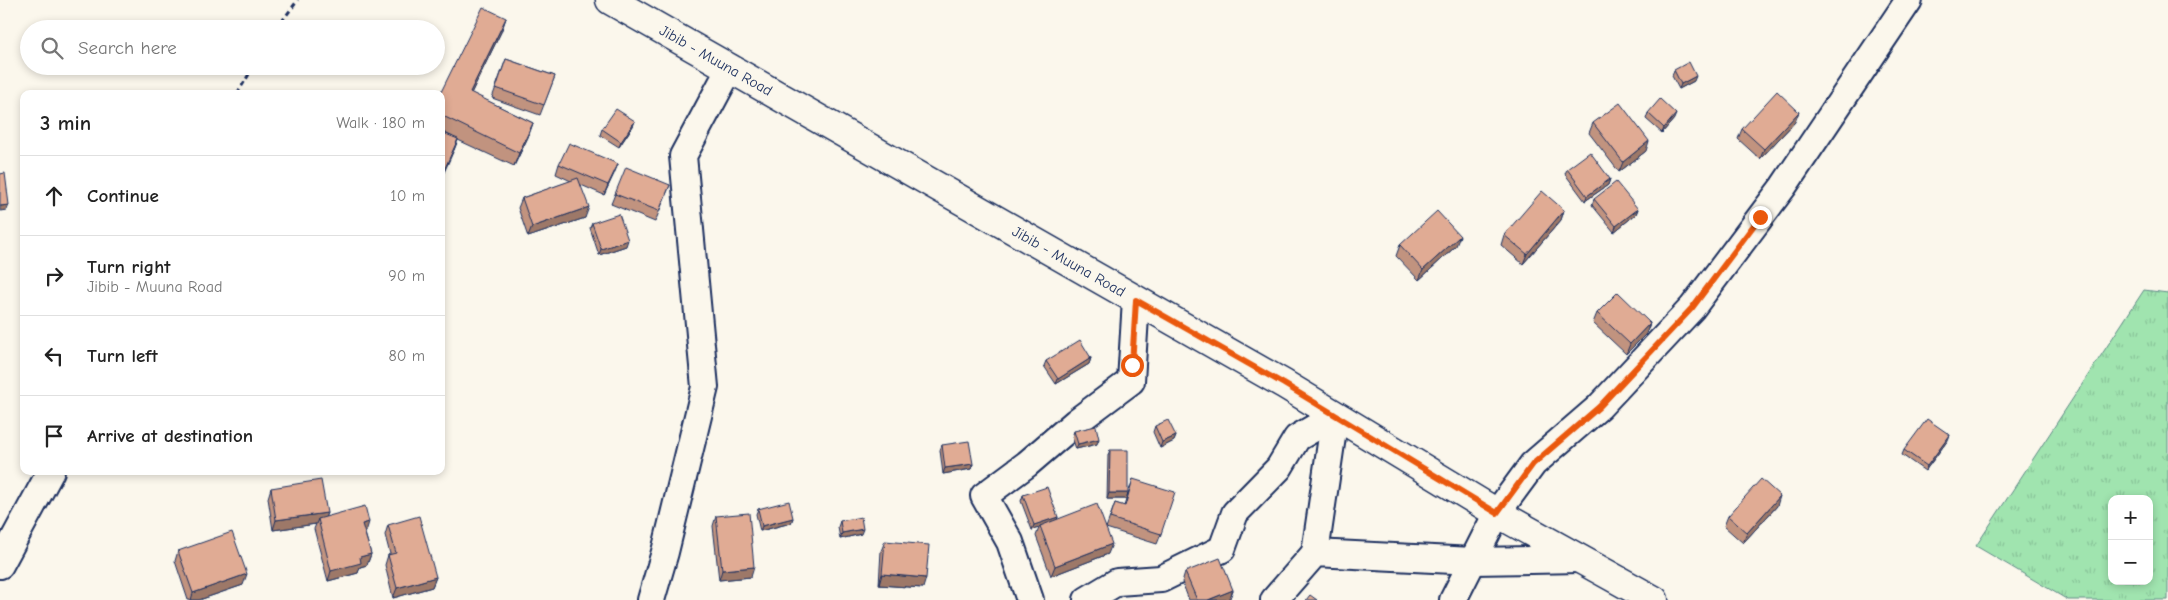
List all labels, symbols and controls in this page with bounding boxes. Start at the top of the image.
search box [20,20,445,75]
street label: Jibib - Muuna Road [656,21,776,100]
icon: search [38,34,66,62]
text: Search here [78,37,177,59]
text: 3 min [40,111,91,135]
text: Walk · 180 m [336,114,425,132]
icon: ahead [40,182,68,210]
text: Continue [87,185,159,207]
text: 10 m [390,187,425,205]
route end [1749,206,1772,229]
street label: Jibib - Muuna Road [1009,222,1128,301]
text: Turn right [87,256,171,278]
icon: right [40,262,68,290]
text: 90 m [388,267,425,285]
text: Jibib - Muuna Road [87,278,223,296]
icon: left [40,342,68,370]
text: Turn left [87,345,158,367]
text: 80 m [388,347,425,365]
route start [1121,354,1144,377]
icon: arrive [40,422,68,450]
text: Arrive at destination [87,425,253,447]
map controls [2108,495,2153,585]
button: + [2108,495,2153,540]
button: − [2108,540,2153,585]

